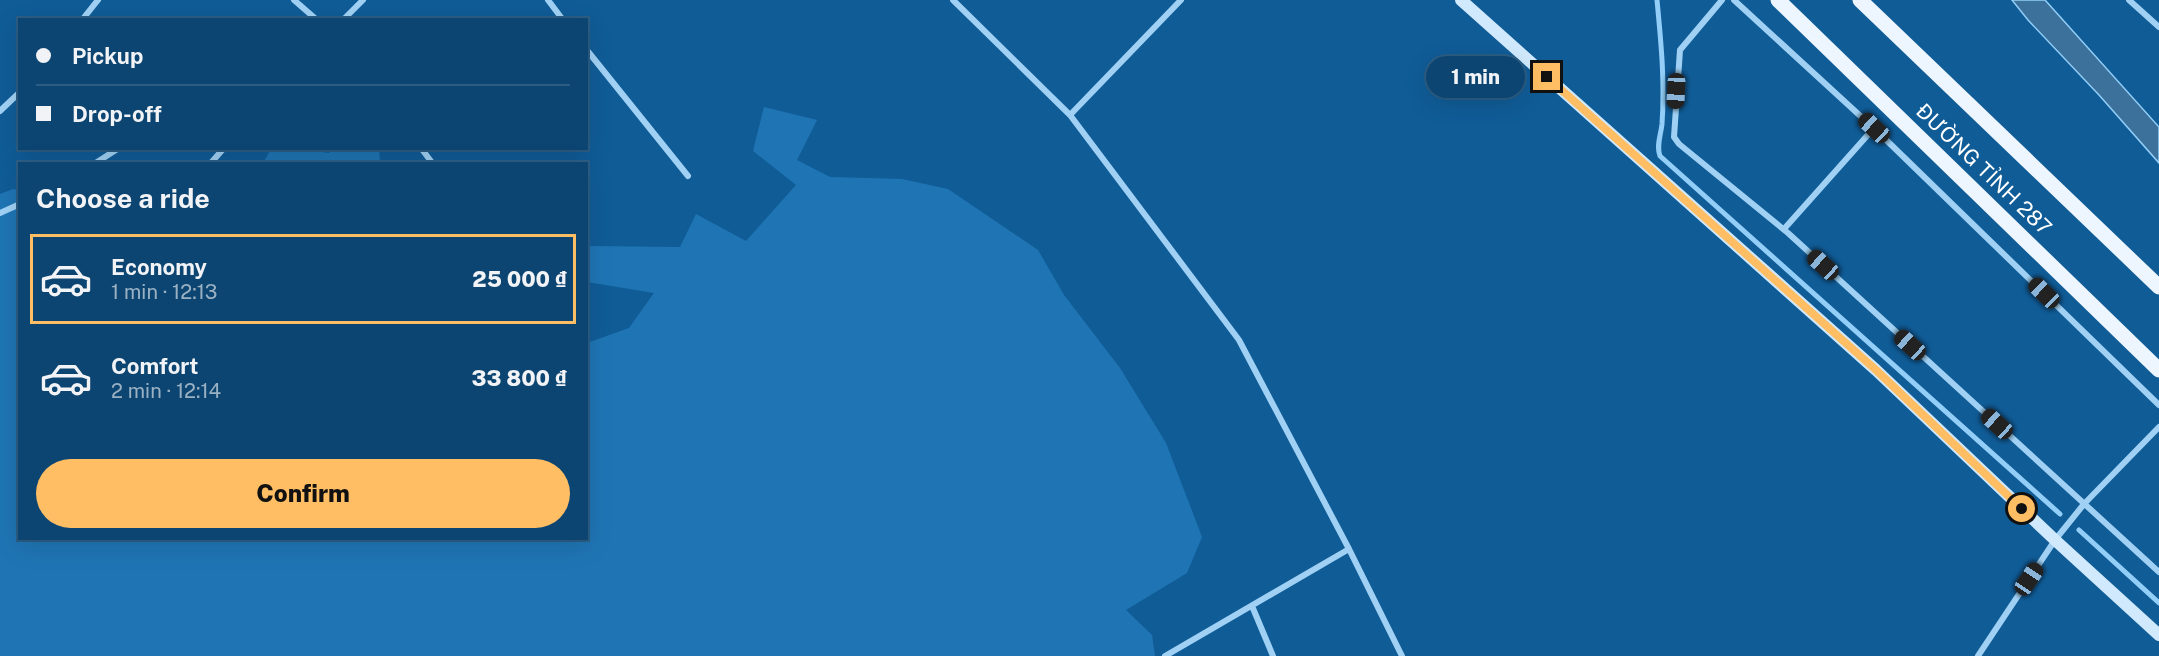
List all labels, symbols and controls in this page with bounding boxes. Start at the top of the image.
text: Pickup [72,43,143,69]
callout: 1 min [1427,56,1526,98]
route end [1533,63,1560,90]
text: 1 min [1451,65,1500,89]
car [1666,73,1686,109]
street label: ĐƯỜNG TỈNH 287 [1911,97,2058,240]
text: Drop-off [72,101,162,127]
car [1855,109,1893,147]
text: Choose a ride [36,182,210,214]
car [1804,246,1842,284]
icon: car [39,252,93,306]
text: Economy [111,254,207,280]
text: 25 000 ₫ [472,266,567,292]
car [2025,274,2063,312]
text: 1 min · 12:13 [111,280,217,304]
car [1891,326,1929,364]
icon: car [39,351,93,405]
text: Comfort [111,353,198,379]
text: 33 800 ₫ [471,365,567,391]
text: 2 min · 12:14 [111,379,221,403]
car [1978,405,2016,443]
button: Confirm [36,459,570,528]
route start [2008,495,2035,522]
car [2011,559,2047,599]

